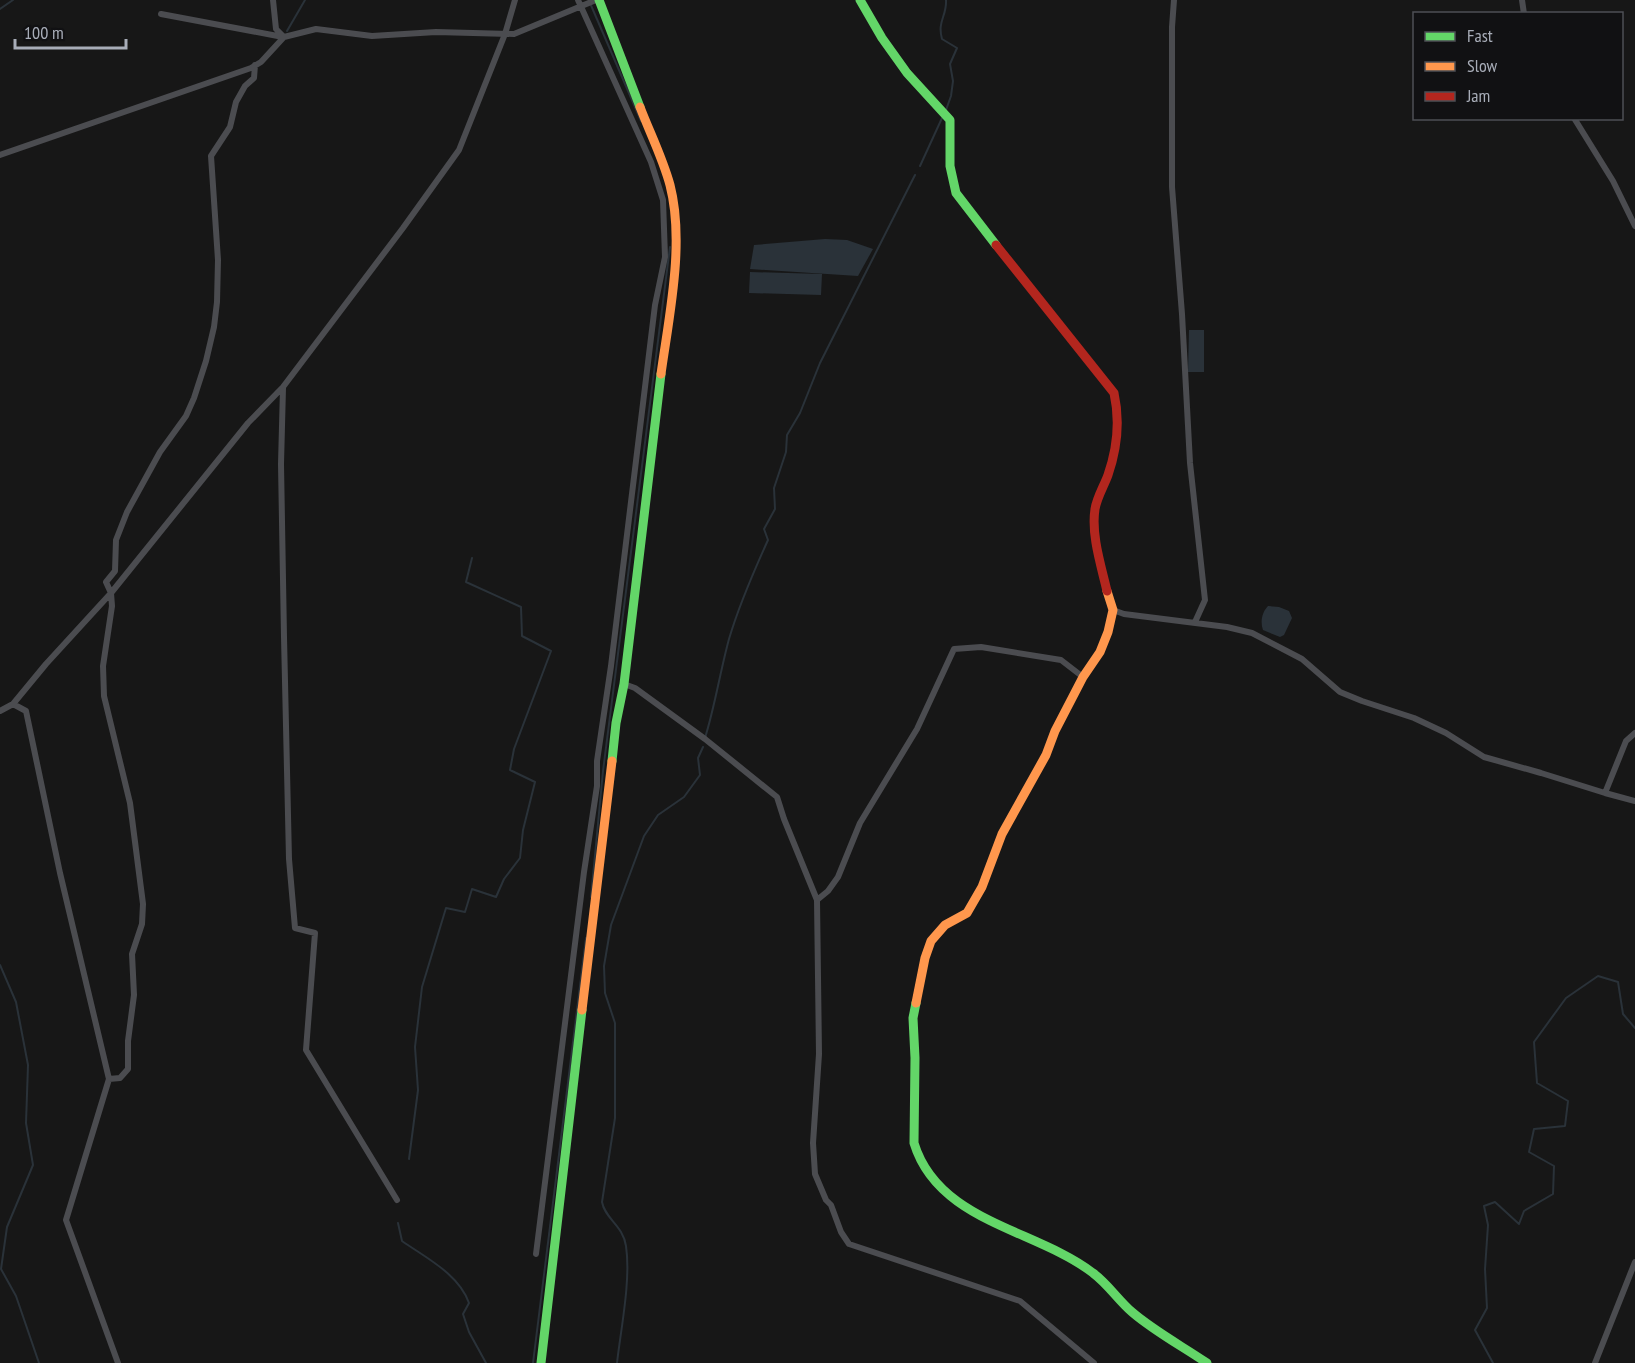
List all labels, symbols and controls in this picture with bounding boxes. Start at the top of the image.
scale bar [15,12,126,50]
legend [1413,12,1623,120]
text: 100 m [24,21,64,44]
text: Fast [1467,24,1493,47]
text: Slow [1467,54,1498,77]
text: Jam [1466,84,1490,107]

